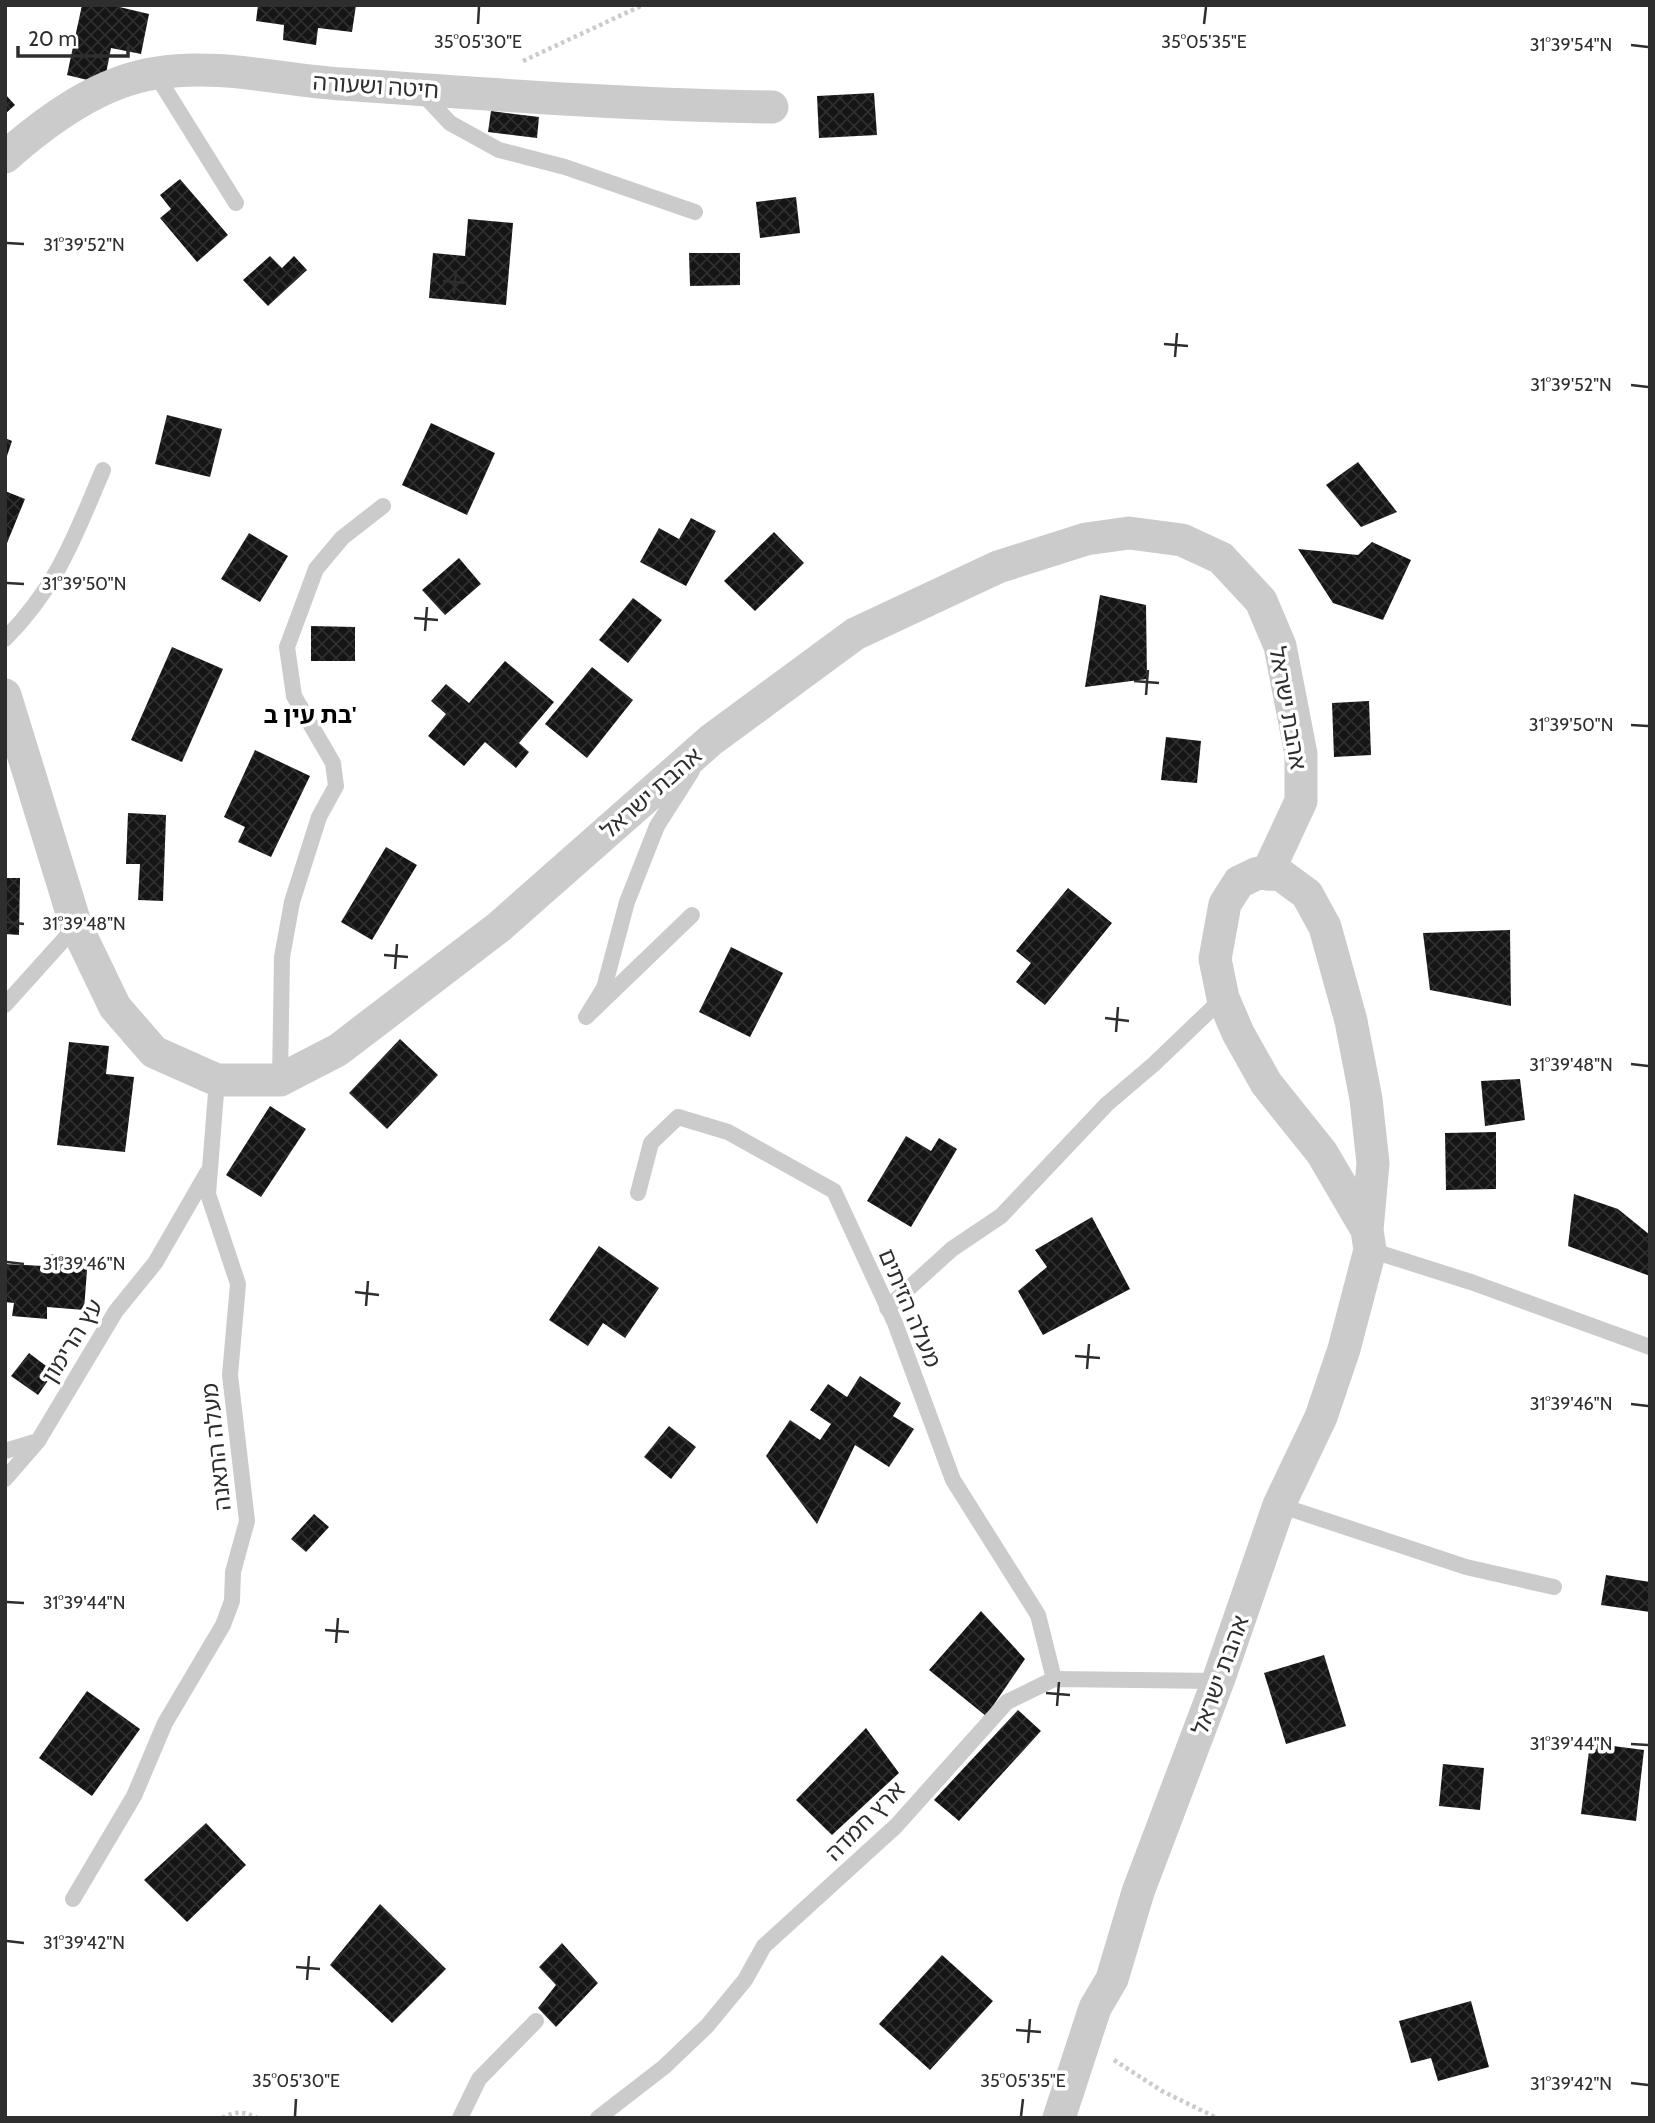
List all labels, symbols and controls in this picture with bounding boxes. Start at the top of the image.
scale bar [18,14,128,58]
text: 20 m [28,26,77,51]
text: 35°05'30"E [434,31,522,53]
text: 35°05'35"E [1161,31,1247,53]
text: 31°39'54"N [1530,34,1612,56]
street label: חיטה ושעורה [312,68,440,104]
text: 31°39'52"N [43,234,125,256]
text: 31°39'52"N [1530,374,1612,396]
text: 31°39'50"N [42,573,126,595]
street label: אהבת ישראל [1263,644,1313,772]
district label: בת עין ב' [264,700,356,729]
text: 31°39'50"N [1529,714,1613,736]
street label: אהבת ישראל [595,741,707,845]
text: 31°39'48"N [42,913,126,935]
text: 31°39'48"N [1529,1054,1613,1076]
street label: מעלה הזיתים [872,1245,948,1371]
text: 31°39'46"N [43,1253,125,1275]
street label: עץ הרימון [35,1294,109,1388]
street label: מעלה התאנה [195,1382,237,1512]
text: 31°39'46"N [1530,1393,1612,1415]
text: 31°39'44"N [43,1592,125,1614]
street label: אהבת ישראל [1185,1612,1255,1738]
text: 31°39'44"N [1530,1733,1612,1755]
street label: ארץ חמדה [819,1775,911,1867]
text: 31°39'42"N [43,1932,125,1954]
text: 35°05'30"E [252,2070,340,2092]
text: 35°05'35"E [980,2070,1066,2092]
text: 31°39'42"N [1530,2073,1612,2095]

